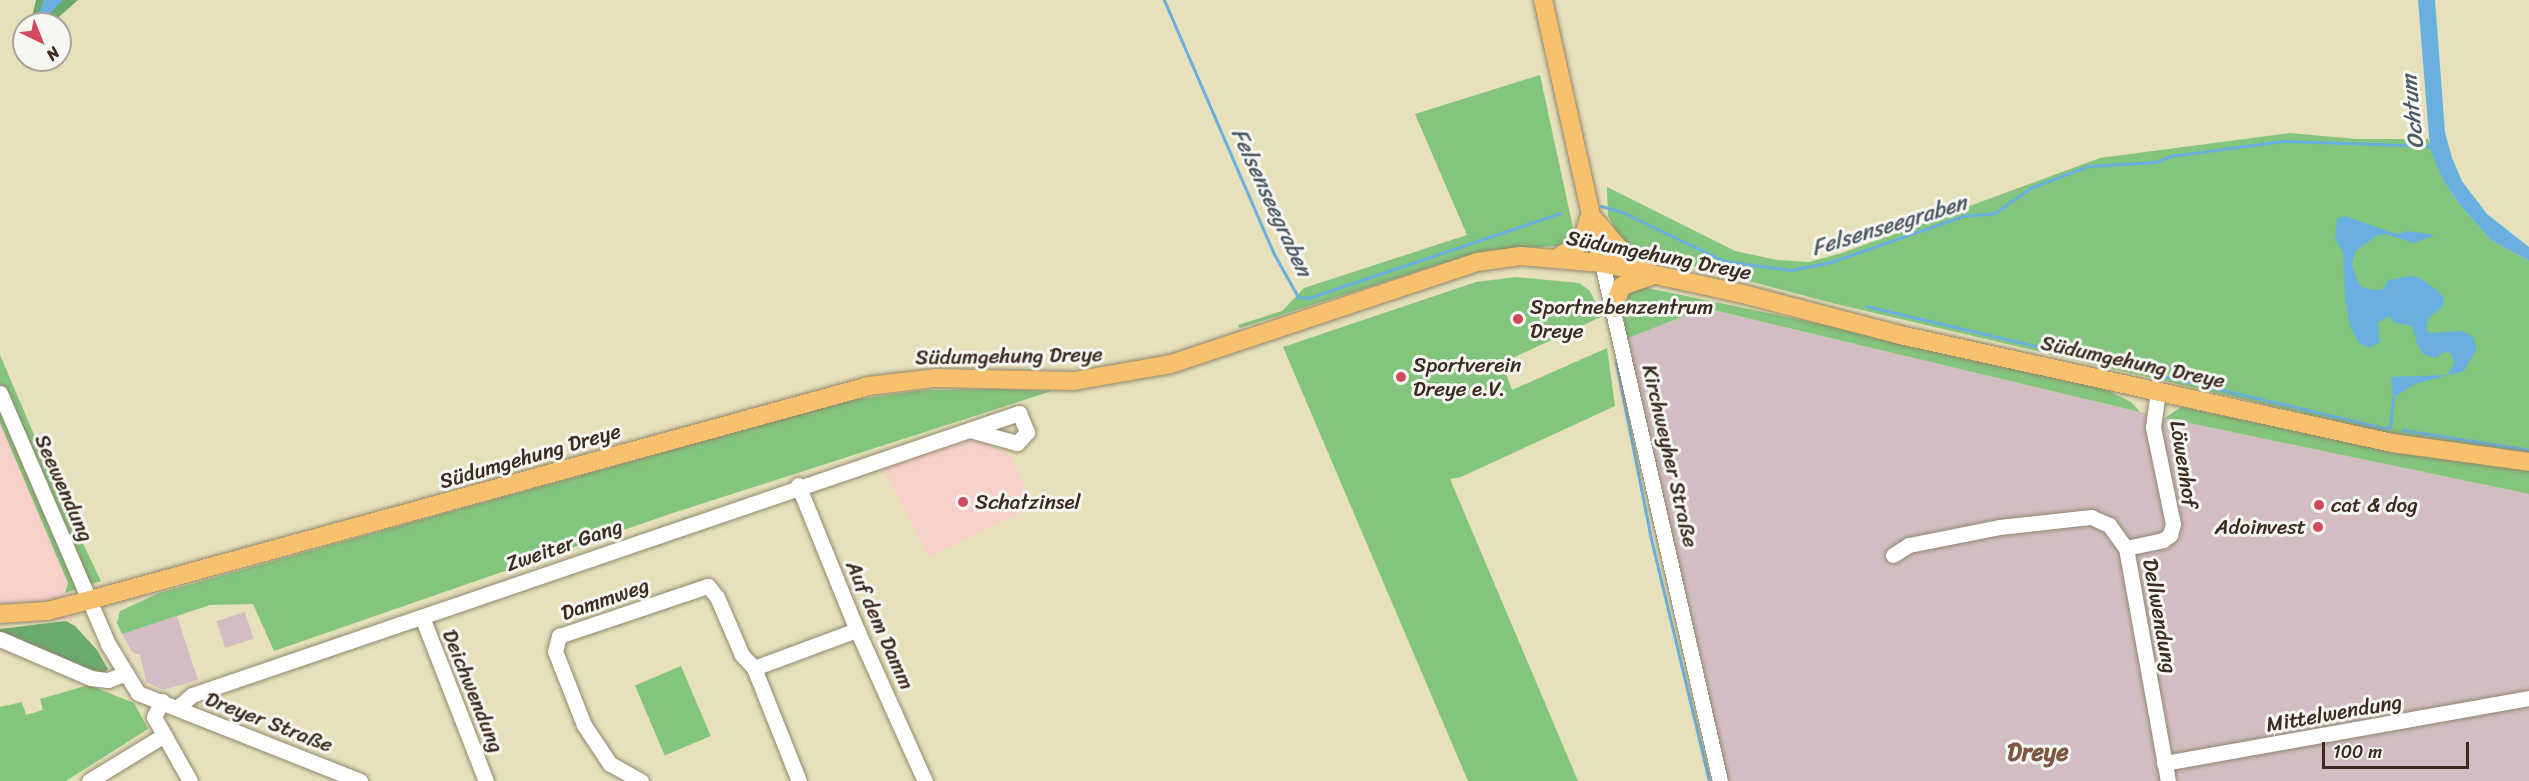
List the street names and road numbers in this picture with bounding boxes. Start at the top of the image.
street label: Südumgehung Dreye [1565,225,1753,285]
street label: Südumgehung Dreye [2039,330,2227,394]
street label: Südumgehung Dreye [915,342,1103,370]
street label: Kirchweyher Straße [1637,362,1703,550]
street label: Südumgehung Dreye [436,418,624,494]
street label: Löwenhof [2165,419,2203,509]
street label: Seewendung [29,430,99,546]
street label: Zweiter Gang [502,513,626,577]
street label: Auf dem Damm [840,557,920,693]
street label: Dellwendung [2137,557,2183,675]
street label: Dammweg [558,572,652,626]
street label: Deichwendung [437,626,509,756]
street label: Dreyer Straße [202,686,336,758]
street label: Mittelwendung [2264,689,2404,737]

